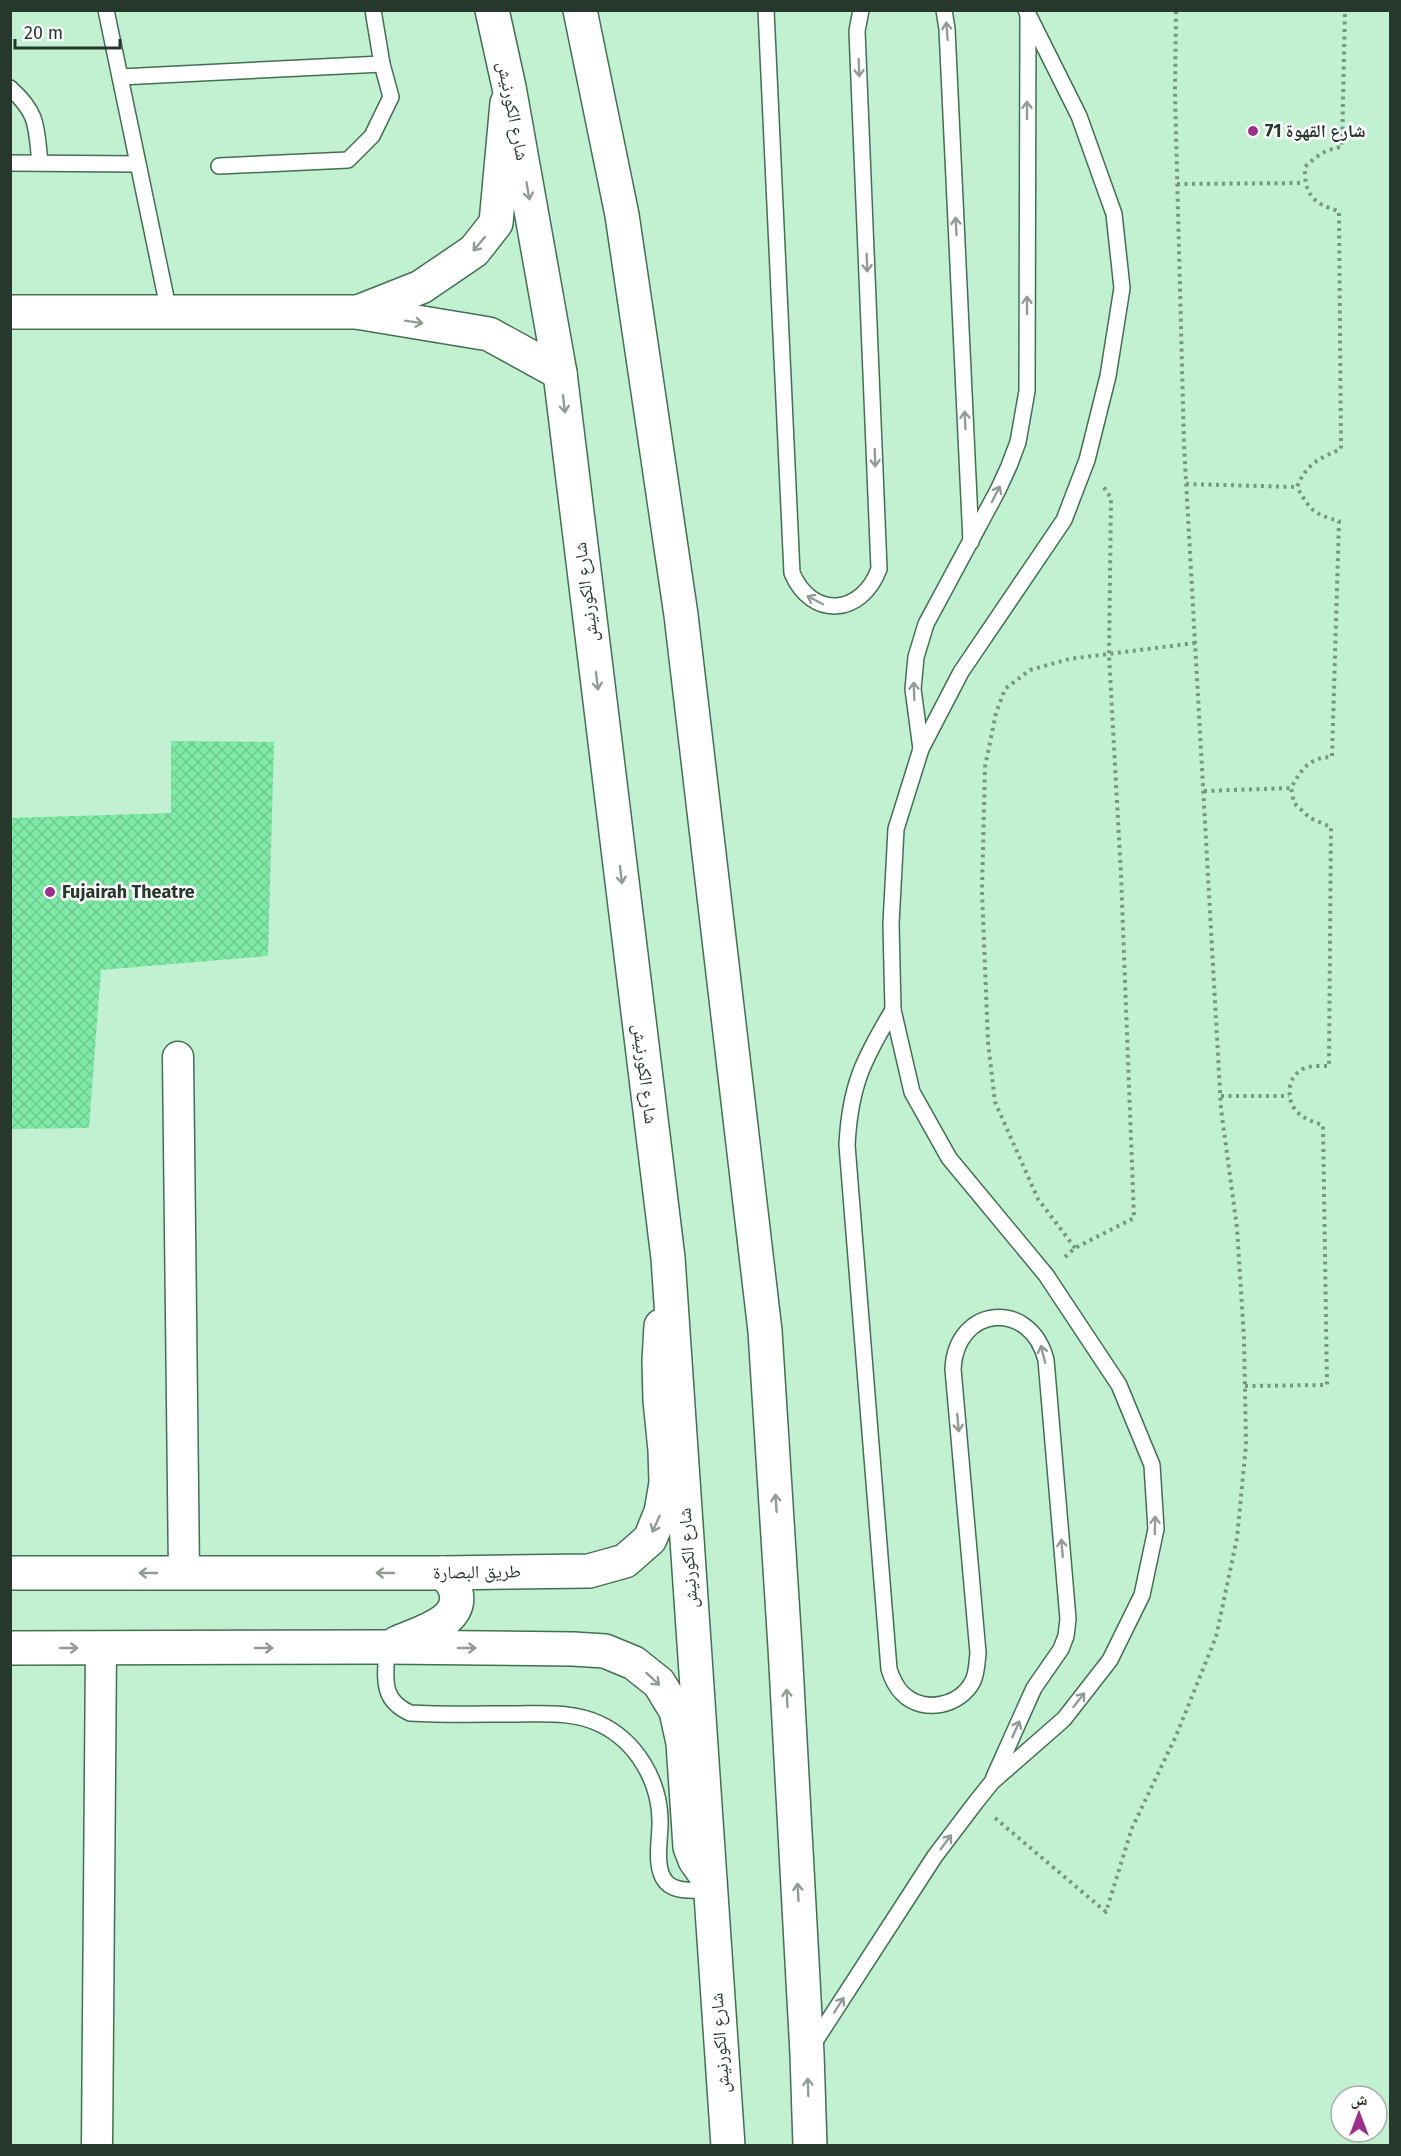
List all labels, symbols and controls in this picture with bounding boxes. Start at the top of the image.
scale bar [15,12,120,50]
one-way arrow [941,21,952,41]
text: 20 m [24,22,63,44]
one-way arrow [853,58,864,78]
street label: شارع الكورنيش [493,60,533,162]
one-way arrow [1021,100,1033,120]
place label: شارع القهوة 71 [1265,120,1366,142]
marker: شارع القهوة 71 [1246,124,1260,138]
one-way arrow [523,181,534,201]
one-way arrow [951,216,962,236]
one-way arrow [472,236,485,252]
one-way arrow [862,253,873,273]
one-way arrow [1021,295,1033,315]
one-way arrow [404,316,423,327]
one-way arrow [559,394,570,414]
one-way arrow [960,411,971,431]
one-way arrow [870,448,881,468]
one-way arrow [991,486,1002,504]
street label: شارع الكورنيش [569,541,603,643]
one-way arrow [806,593,824,605]
one-way arrow [592,671,603,691]
one-way arrow [909,682,920,702]
one-way arrow [615,865,626,884]
place label: Fujairah Theatre [62,881,195,903]
marker: Fujairah Theatre [43,885,57,899]
street label: شارع الكورنيش [628,1023,662,1125]
one-way arrow [1037,1345,1049,1364]
one-way arrow [953,1413,964,1433]
one-way arrow [770,1493,781,1513]
street label: شارع الكورنيش [674,1507,702,1609]
one-way arrow [650,1515,661,1533]
one-way arrow [1149,1515,1160,1535]
one-way arrow [1056,1538,1067,1558]
street label: طريق البصارة [433,1560,521,1584]
one-way arrow [138,1567,158,1579]
one-way arrow [375,1567,395,1579]
one-way arrow [59,1642,78,1654]
one-way arrow [253,1642,273,1654]
one-way arrow [456,1642,476,1654]
one-way arrow [646,1672,661,1686]
one-way arrow [782,1688,793,1708]
one-way arrow [1072,1693,1085,1709]
one-way arrow [1011,1720,1022,1738]
one-way arrow [940,1834,952,1850]
one-way arrow [793,1883,804,1903]
street label: شارع الكورنيش [706,1992,734,2094]
one-way arrow [832,1996,845,2013]
one-way arrow [802,2078,814,2098]
north arrow [1329,2084,1389,2144]
text: ش [1351,2090,1368,2109]

